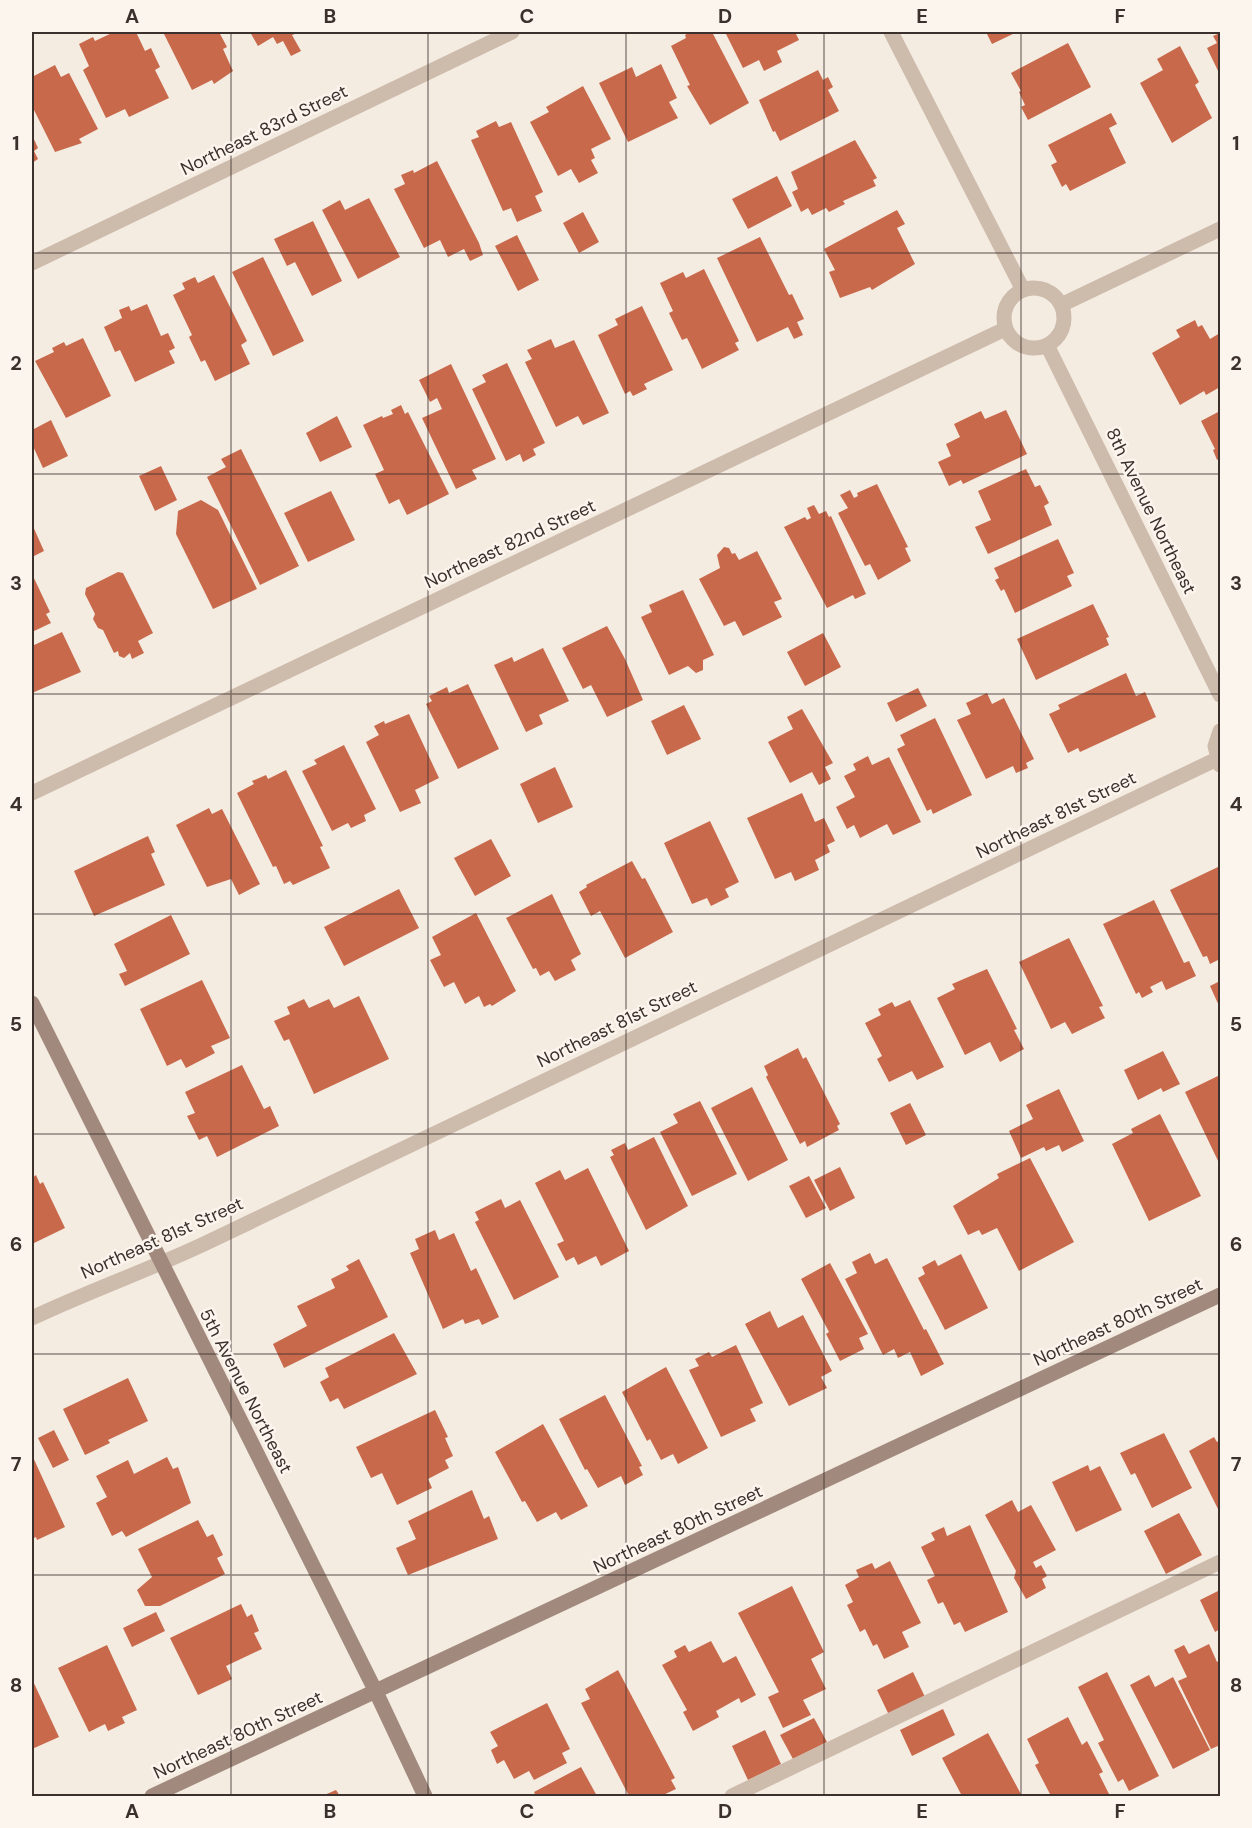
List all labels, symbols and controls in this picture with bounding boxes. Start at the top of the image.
text: A [125,3,139,29]
text: B [324,3,336,29]
text: C [520,3,534,29]
text: D [718,3,732,29]
text: E [916,3,928,29]
text: F [1114,3,1126,29]
street label: Northeast 83rd Street [177,79,351,181]
text: 1 [12,130,20,156]
text: 1 [1232,130,1240,156]
text: 2 [10,350,22,376]
text: 2 [1230,350,1242,376]
street label: 8th Avenue Northeast [1100,424,1202,598]
street label: Northeast 82nd Street [421,494,599,594]
text: 3 [10,570,22,596]
text: 3 [1230,570,1242,596]
street label: Northeast 81st Street [972,766,1140,864]
text: 4 [10,791,23,817]
text: 4 [1230,791,1243,817]
street label: Northeast 81st Street [533,975,701,1073]
text: 5 [10,1011,22,1037]
text: 5 [1230,1011,1242,1037]
street label: Northeast 81st Street [77,1191,247,1285]
text: 6 [10,1231,22,1257]
text: 6 [1230,1231,1242,1257]
street label: Northeast 80th Street [1029,1272,1207,1372]
street label: 5th Avenue Northeast [194,1304,298,1478]
text: 7 [11,1451,22,1477]
text: 7 [1231,1451,1242,1477]
street label: Northeast 80th Street [589,1479,767,1579]
text: 8 [10,1672,22,1698]
text: 8 [1230,1672,1242,1698]
street label: Northeast 80th Street [149,1685,327,1785]
text: A [125,1798,139,1824]
text: B [324,1798,336,1824]
text: C [520,1798,534,1824]
text: D [718,1798,732,1824]
text: E [916,1798,928,1824]
text: F [1114,1798,1126,1824]

